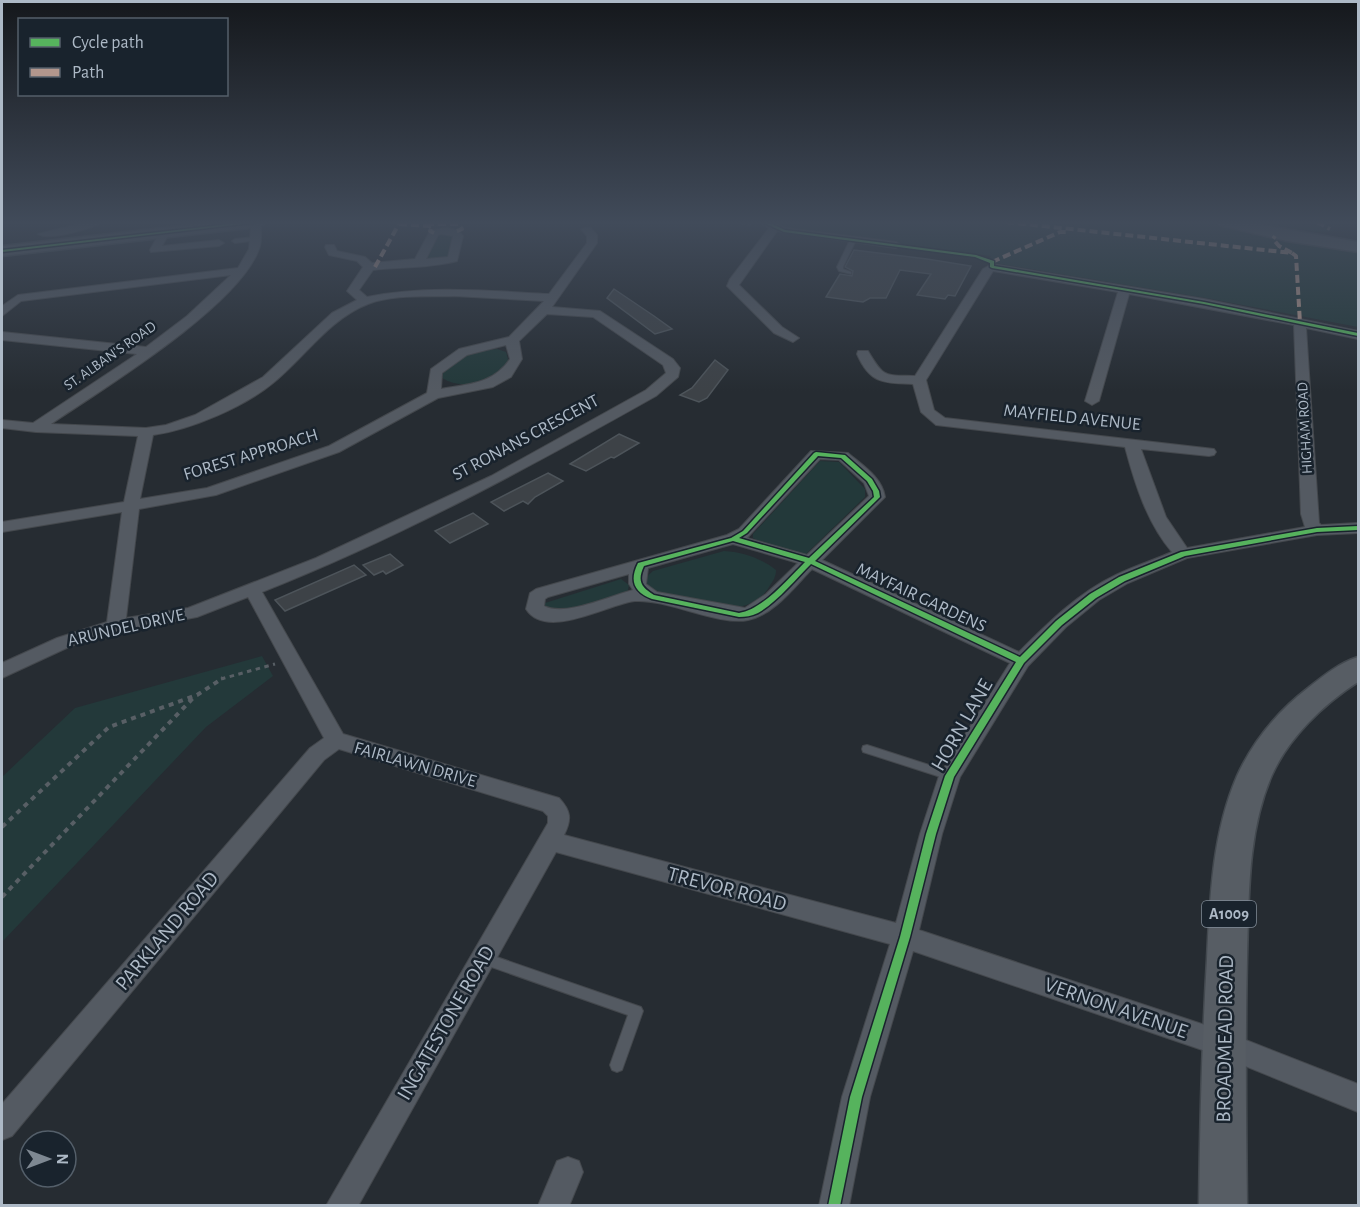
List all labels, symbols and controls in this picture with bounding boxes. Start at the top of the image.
legend [18,18,228,96]
text: Cycle path [72,34,144,52]
text: Path [72,64,104,82]
street label: ST. ALBAN'S ROAD [61,319,159,393]
street label: HIGHAM ROAD [1295,381,1315,474]
street label: ST RONANS CRESCENT [450,392,602,484]
street label: MAYFIELD AVENUE [1003,402,1142,434]
street label: FOREST APPROACH [182,426,320,484]
street label: MAYFAIR GARDENS [853,560,989,636]
street label: ARUNDEL DRIVE [66,606,186,650]
street label: HORN LANE [927,676,997,774]
street label: FAIRLAWN DRIVE [352,739,479,791]
street label: TREVOR ROAD [665,863,789,915]
street label: PARKLAND ROAD [112,868,222,994]
road number: A1009 [1202,901,1256,927]
street label: INGATESTONE ROAD [393,942,499,1104]
street label: BROADMEAD ROAD [1213,955,1237,1123]
street label: VERNON AVENUE [1042,974,1190,1042]
north arrow [18,1129,78,1189]
text: N [54,1153,70,1165]

